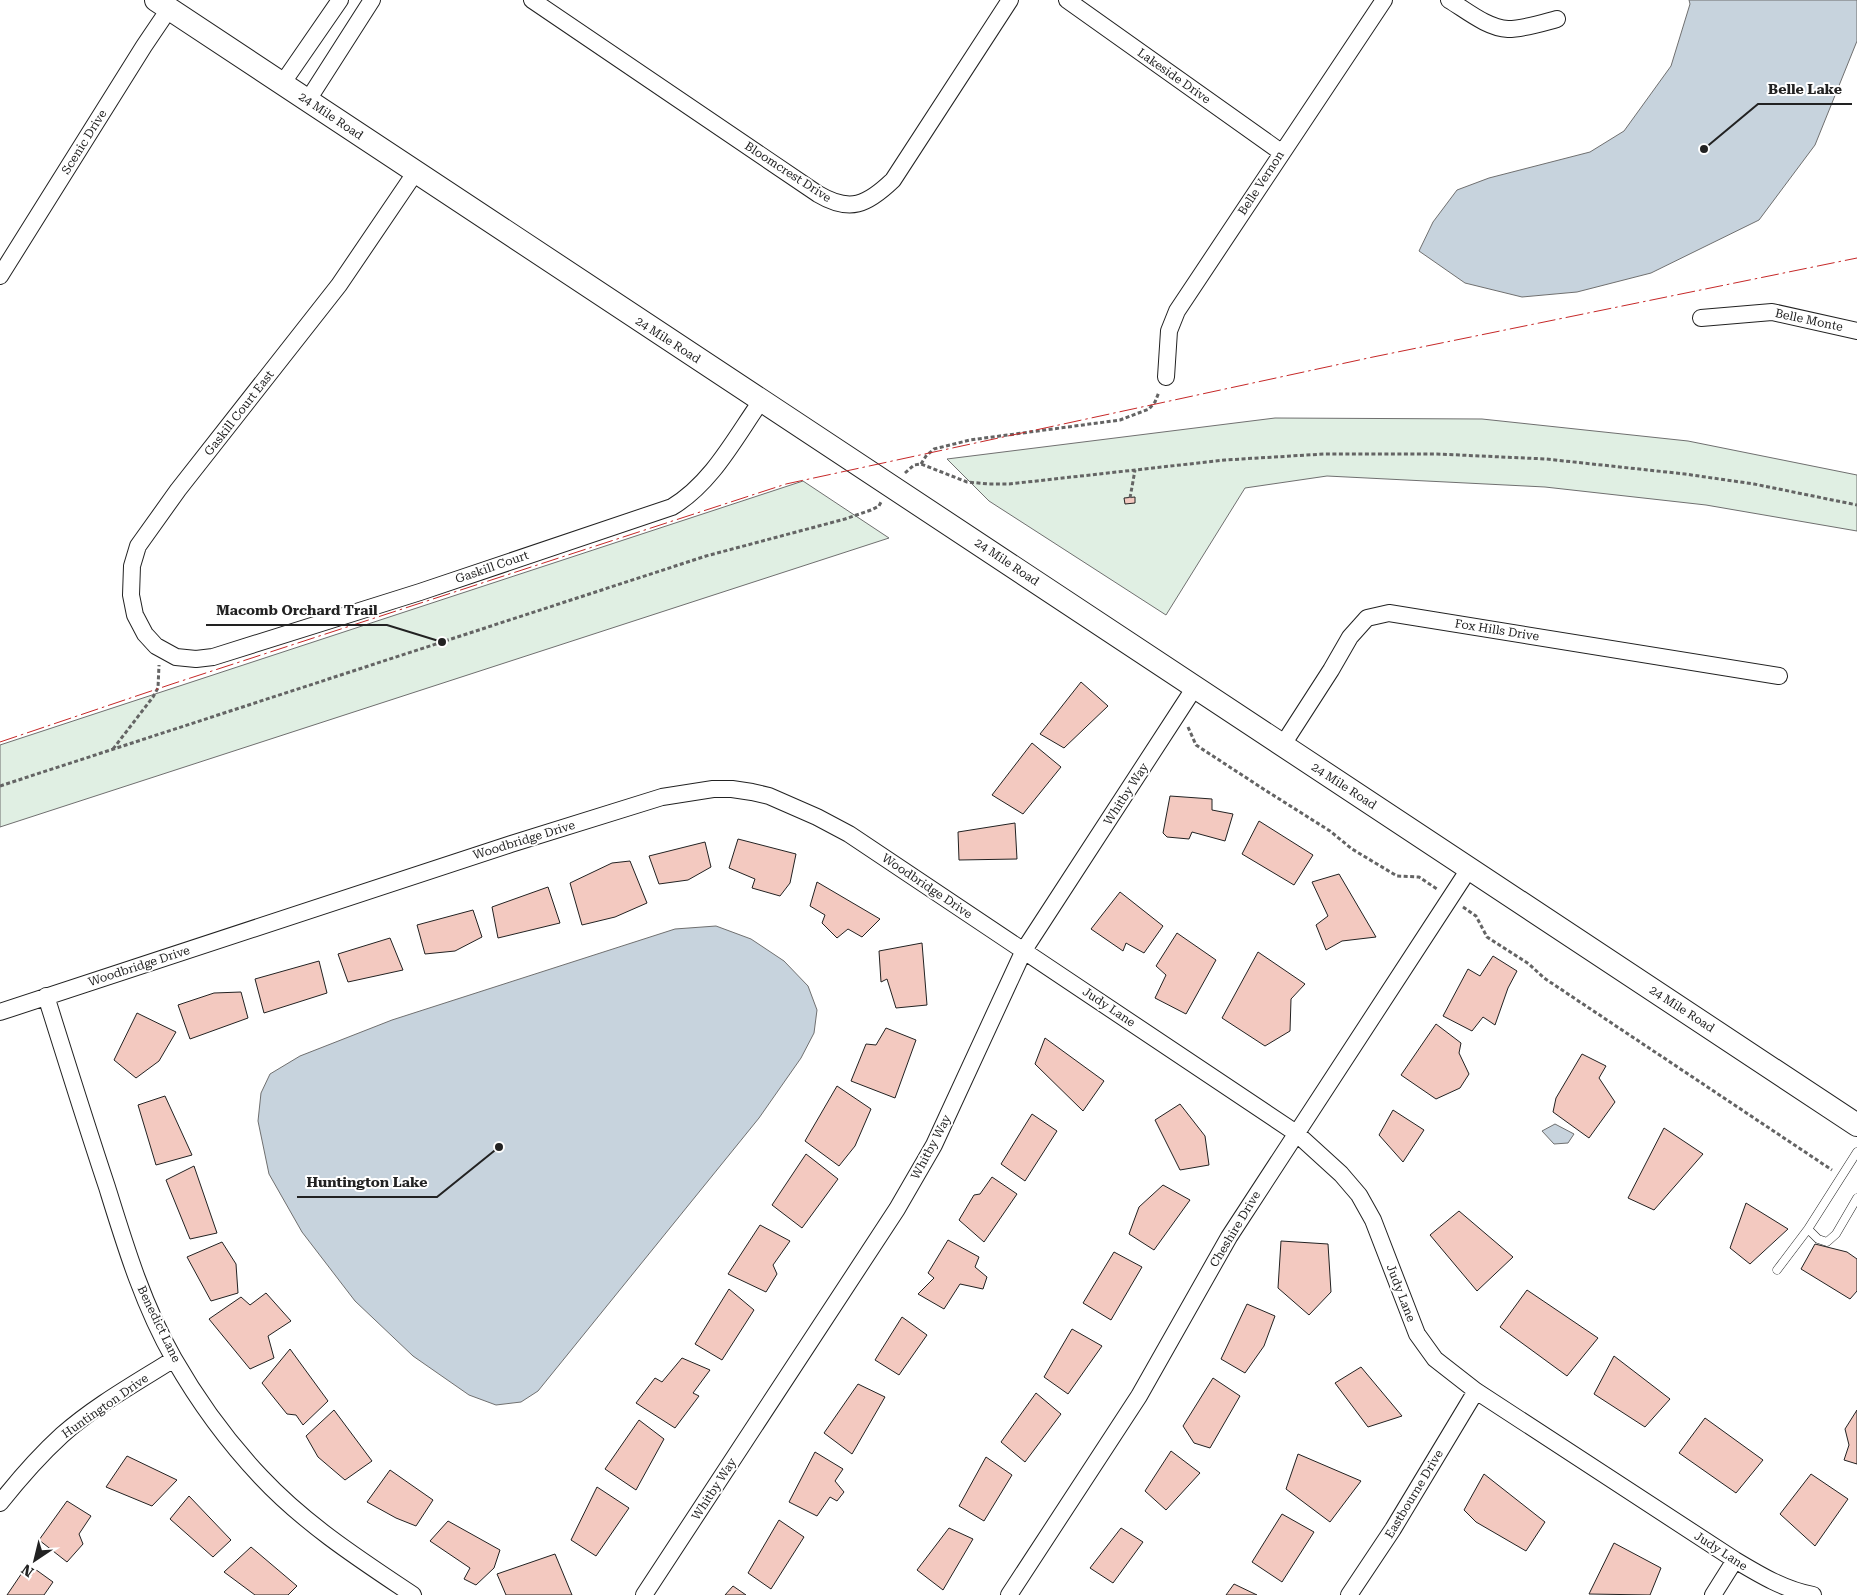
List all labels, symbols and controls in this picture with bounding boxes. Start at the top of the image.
street label: Lakeside Drive [1135,46,1214,107]
callout: Belle Lake [1758,75,1852,104]
text: Belle Lake [1768,81,1842,97]
street label: 24 Mile Road [296,89,366,143]
street label: Scenic Drive [59,107,110,177]
street label: Bloomcrest Drive [742,139,834,205]
street label: Belle Vernon [1235,148,1287,218]
street label: Belle Monte [1774,306,1845,334]
street label: 24 Mile Road [633,314,703,366]
street label: Gaskill Court East [201,367,277,458]
street label: 24 Mile Road [972,535,1042,589]
street label: Gaskill Court [453,548,531,586]
callout: Macomb Orchard Trail [206,596,387,625]
text: Macomb Orchard Trail [216,602,378,618]
street label: Fox Hills Drive [1454,616,1541,644]
street label: Whitby Way [1101,760,1152,828]
street label: 24 Mile Road [1309,760,1379,812]
street label: Woodbridge Drive [471,818,577,862]
street label: Woodbridge Drive [879,851,975,922]
street label: Woodbridge Drive [87,943,192,989]
street label: 24 Mile Road [1647,983,1717,1035]
street label: Judy Lane [1080,984,1138,1030]
street label: Whitby Way [908,1112,954,1182]
callout: Huntington Lake [297,1168,437,1197]
text: Huntington Lake [307,1174,427,1190]
street label: Cheshire Drive [1207,1188,1263,1269]
street label: Judy Lane [1384,1262,1418,1324]
street label: Benedict Lane [134,1284,184,1365]
street label: Huntington Drive [59,1371,151,1441]
street label: Eastbourne Drive [1382,1447,1446,1541]
street label: Whitby Way [689,1455,740,1523]
street label: Judy Lane [1692,1529,1750,1574]
north arrow [10,1535,60,1585]
text: N [18,1561,37,1580]

